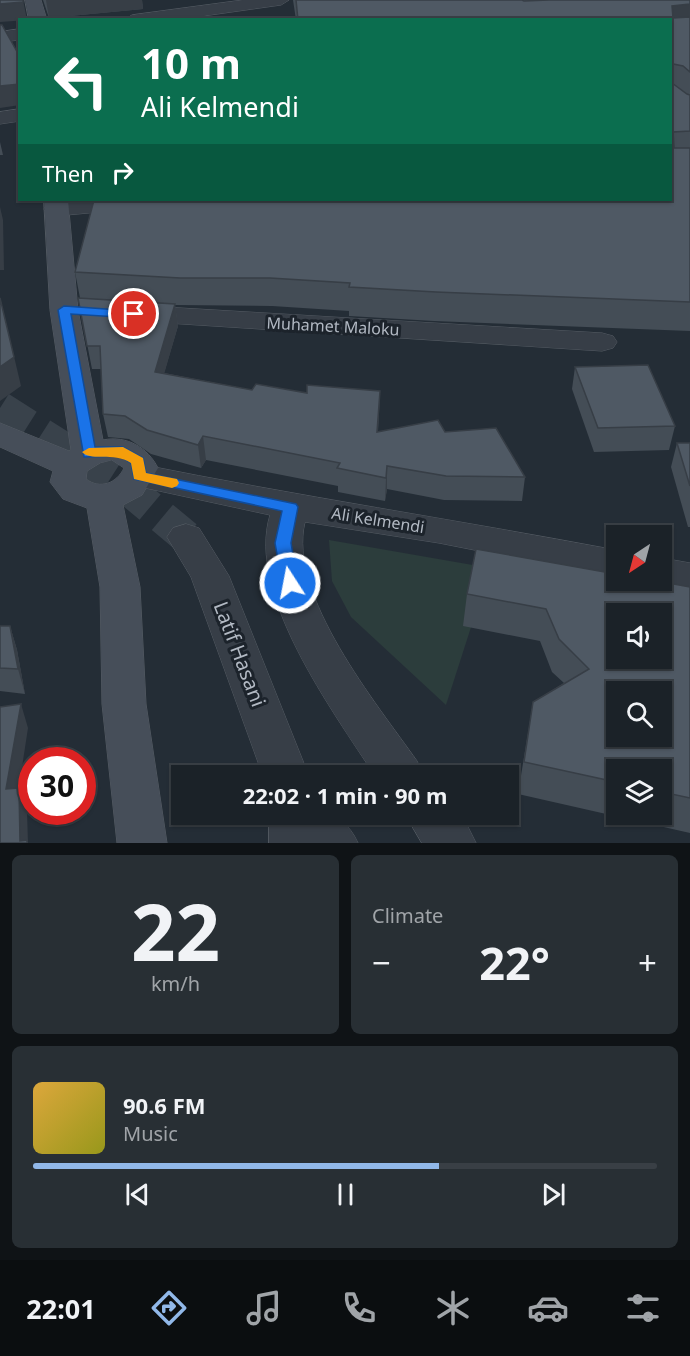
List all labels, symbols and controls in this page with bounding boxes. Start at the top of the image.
text: 10 m [141,34,241,91]
icon: left [42,42,120,120]
text: Ali Kelmendi [141,88,299,125]
icon: right [106,156,139,189]
text: Then [42,158,94,188]
pin [108,288,159,339]
icon: arrive [117,297,150,330]
street label: Muhamet Maloku [266,312,400,340]
street label: Ali Kelmendi [330,502,426,538]
north arrow [606,525,672,591]
map controls [606,525,672,825]
position arrow [258,551,322,615]
street label: Latif Hasani [208,598,272,710]
button: sound [606,603,672,669]
button: search [606,681,672,747]
speed limit sign: 30 [18,747,96,825]
button: layers [606,759,672,825]
text: 22:02 · 1 min · 90 m [243,780,447,810]
text: 22 [131,878,220,984]
text: Climate [372,902,443,929]
text: 22° [479,932,550,993]
text: − [372,940,391,985]
text: + [638,940,657,985]
text: km/h [151,970,200,997]
text: 90.6 FM [123,1090,205,1120]
text: Music [123,1120,178,1147]
icon: previous [121,1178,154,1211]
icon: pause [329,1178,362,1211]
icon: next [537,1178,570,1211]
icon: directions [148,1287,190,1329]
icon: music [243,1287,285,1329]
icon: phone [338,1287,380,1329]
icon: climate [432,1287,474,1329]
icon: car [527,1287,569,1329]
icon: filters [622,1287,664,1329]
text: 22:01 [26,1290,96,1327]

